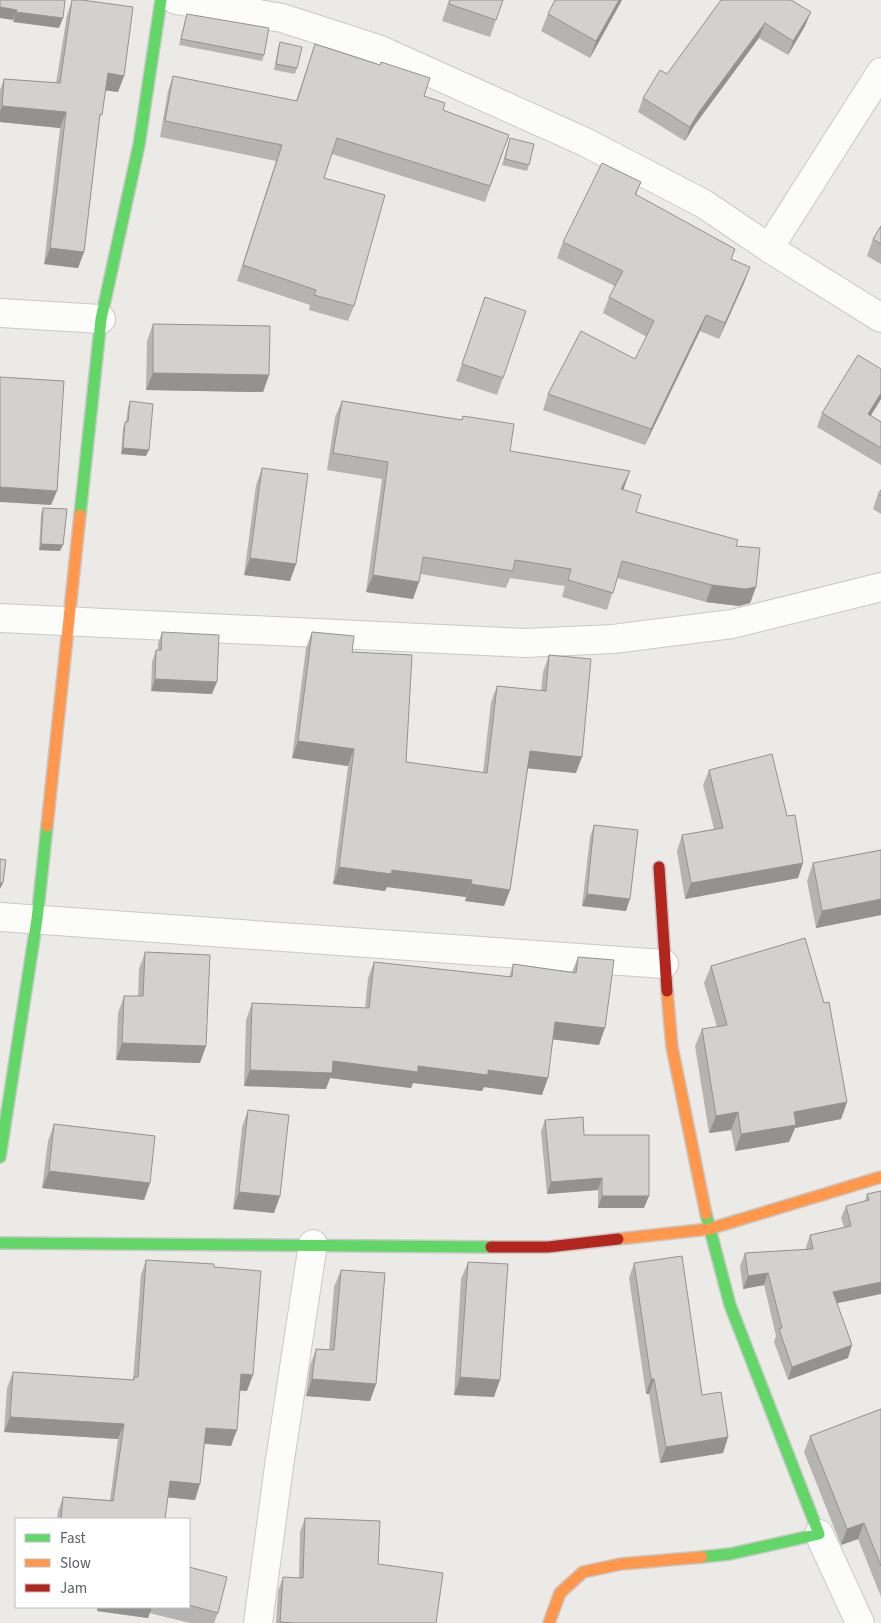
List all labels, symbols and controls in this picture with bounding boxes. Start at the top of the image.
legend [15,1518,190,1608]
text: Fast [60,1528,86,1549]
text: Slow [60,1553,91,1574]
text: Jam [60,1578,87,1599]

